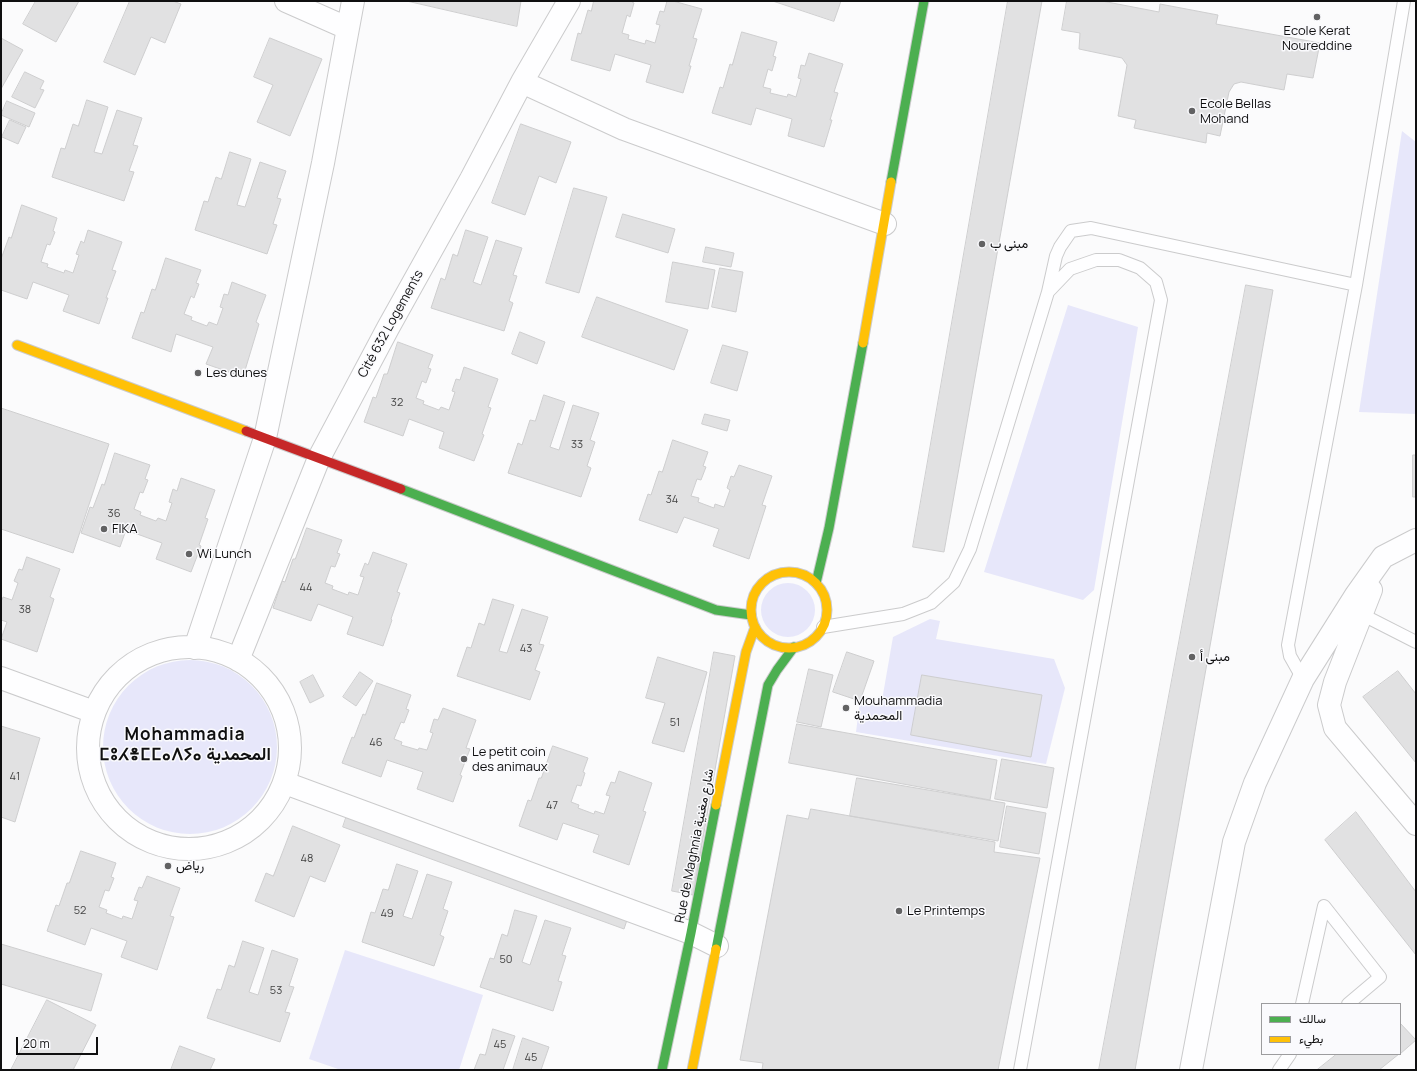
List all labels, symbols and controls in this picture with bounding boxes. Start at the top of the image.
marker: Ecole Kerat Noureddine [1312,12,1322,22]
place label: Ecole Kerat Noureddine [1282,23,1352,54]
place label: Ecole Bellas Mohand [1200,96,1271,127]
marker: Ecole Bellas Mohand [1187,106,1197,116]
place label: مبنى ب [990,236,1028,252]
marker: مبنى ب [977,239,987,249]
street label: Cité 632 Logements [355,267,427,381]
place label: Les dunes [206,365,267,381]
marker: Les dunes [193,368,203,378]
house number: 32 [391,396,403,410]
house number: 33 [571,438,583,452]
house number: 34 [666,493,678,507]
house number: 36 [108,507,120,521]
place label: FIKA [112,521,138,537]
marker: FIKA [99,524,109,534]
place label: Wi Lunch [197,546,251,562]
marker: Wi Lunch [184,549,194,559]
house number: 44 [299,581,313,595]
house number: 38 [19,603,31,617]
house number: 43 [520,642,532,656]
place label: مبنى أ [1200,649,1230,665]
marker: مبنى أ [1187,652,1197,662]
place label: Mouhammadia المحمدية [854,693,943,724]
marker: Mouhammadia المحمدية [841,703,851,713]
house number: 51 [670,716,680,730]
district label: Mohammadia ⵎⵓⵃⴻⵎⵎⴰⴷⵢⴰ المحمدية [105,725,265,765]
house number: 46 [369,736,383,750]
place label: Le petit coin des animaux [472,744,548,775]
marker: Le petit coin des animaux [459,754,469,764]
street label: Rue de Maghnia شارع مغنية [672,767,718,925]
house number: 41 [10,770,20,784]
house number: 47 [546,799,558,813]
house number: 48 [301,852,313,866]
place label: رياض [176,858,204,874]
marker: رياض [163,861,173,871]
place label: Le Printemps [907,903,985,919]
house number: 52 [74,904,86,918]
marker: Le Printemps [894,906,904,916]
house number: 49 [380,907,394,921]
house number: 50 [499,953,513,967]
house number: 53 [270,984,282,998]
legend [1261,1003,1401,1055]
text: سالك [1299,1010,1326,1027]
scale bar [18,1029,100,1055]
text: بطيء [1299,1030,1323,1047]
text: 20 m [23,1035,50,1052]
house number: 45 [494,1038,506,1052]
house number: 45 [525,1051,537,1065]

